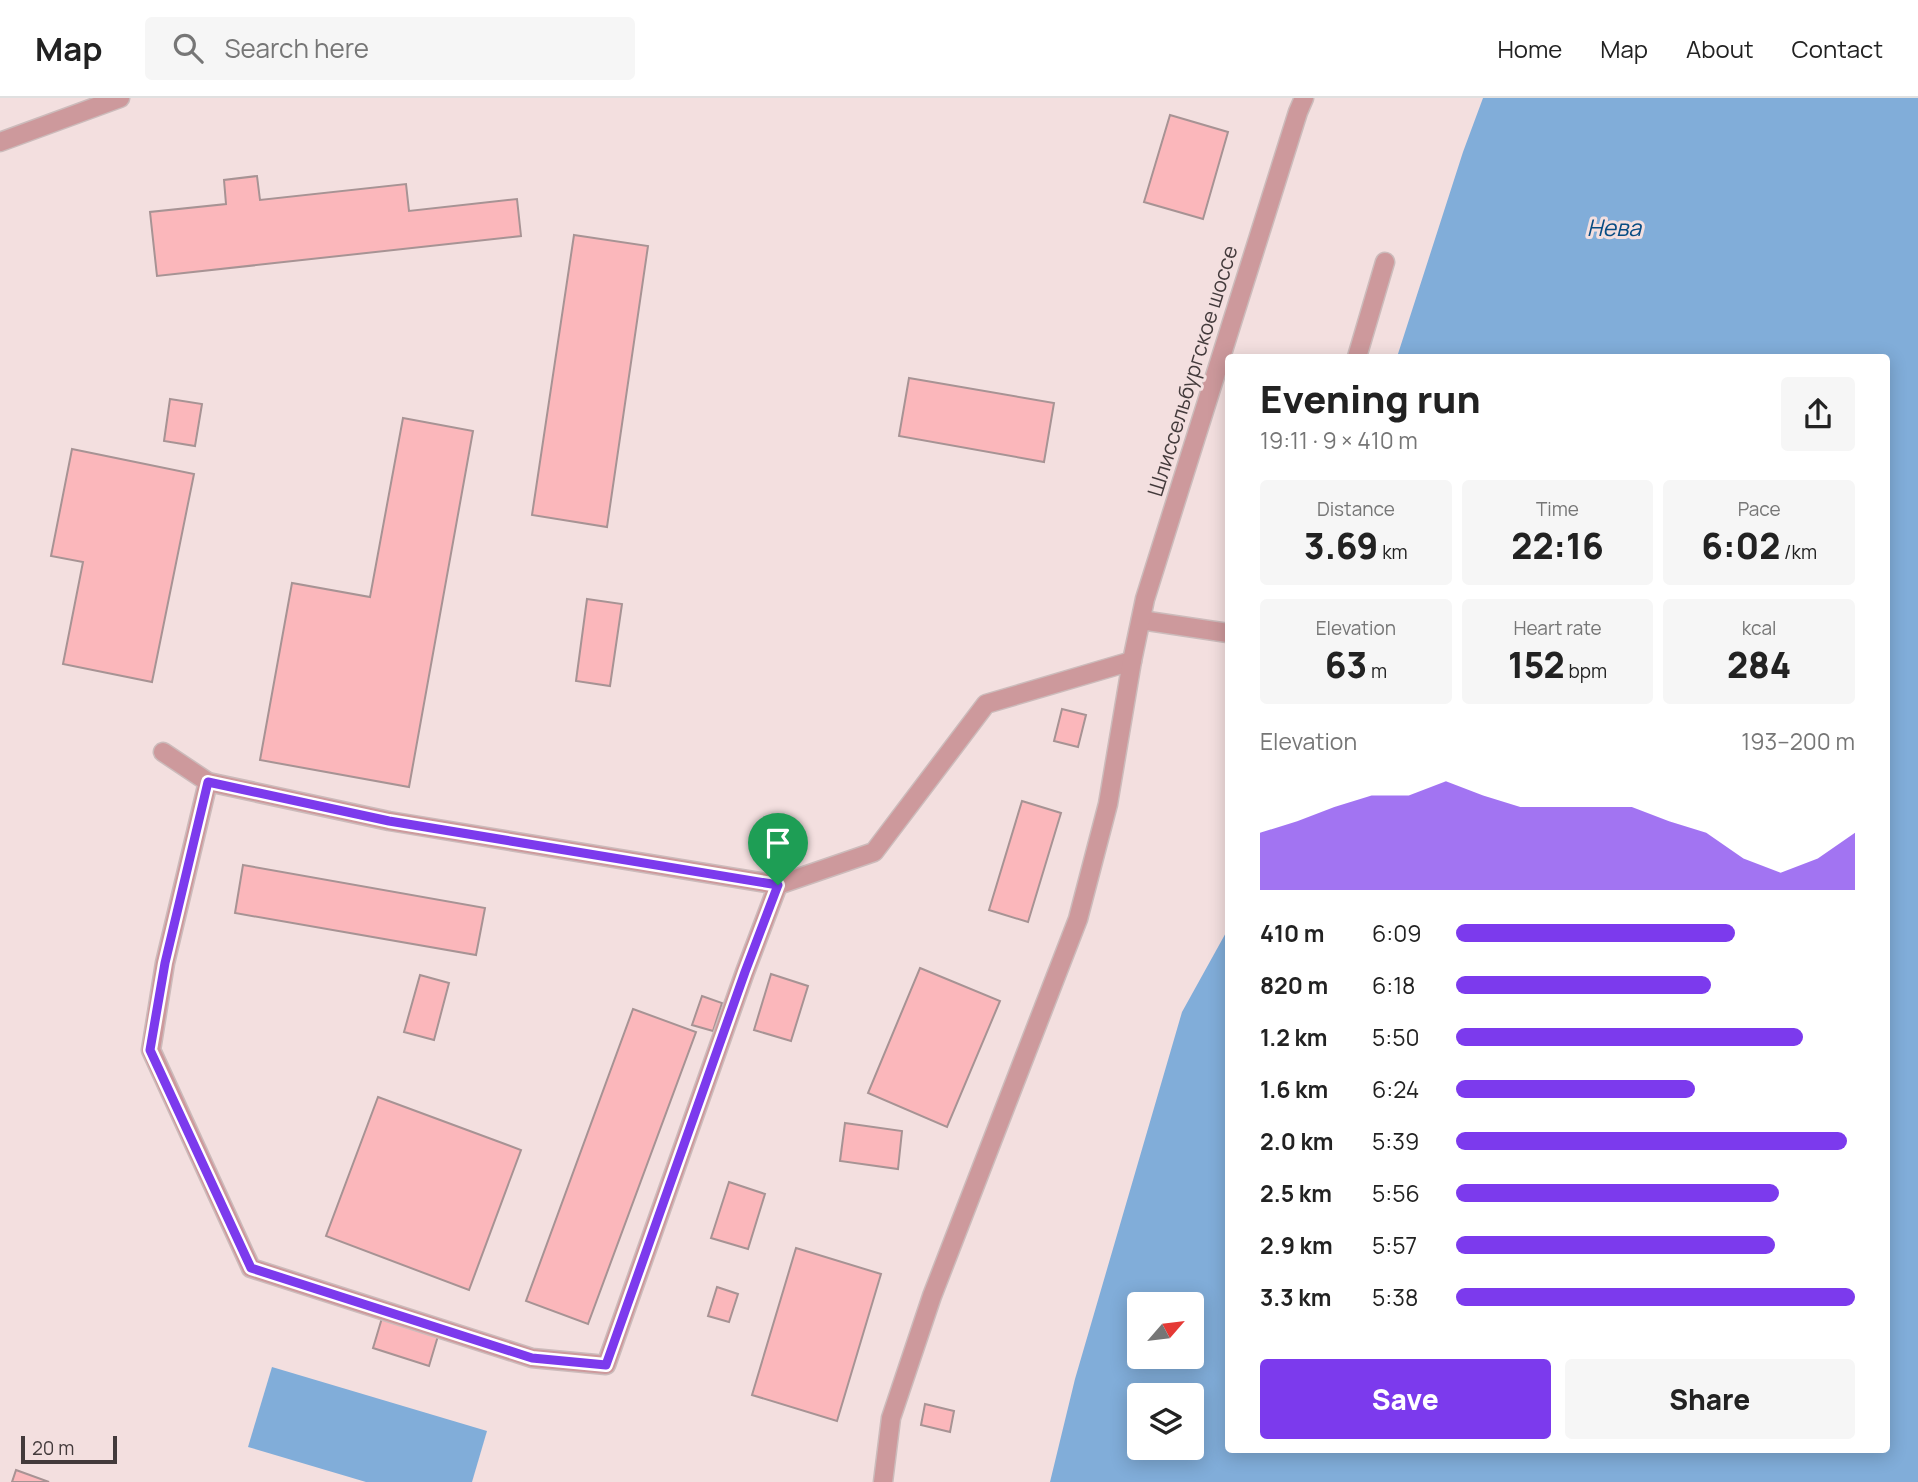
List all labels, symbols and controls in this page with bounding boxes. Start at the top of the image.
search box [145,17,635,80]
text: Map [35,26,103,71]
icon: search [169,29,207,67]
text: Search here [225,30,369,66]
text: Home [1497,32,1562,65]
text: Map [1600,32,1648,65]
text: About [1686,32,1754,65]
text: Contact [1792,32,1883,65]
water label: Нева [1587,211,1642,243]
street label: Шлиссельбургское шоссе [1141,242,1244,499]
text: Evening run [1260,372,1481,424]
button: share [1781,377,1855,451]
text: 19:11 · 9 × 410 m [1260,424,1418,456]
text: Distance [1317,496,1395,522]
text: Time [1536,496,1579,522]
text: Pace [1738,496,1781,522]
text: 3.69 [1304,522,1378,570]
text: 22:16 [1511,522,1604,570]
text: 6:02 [1701,522,1780,570]
text: km [1378,539,1408,565]
text: /km [1780,539,1817,565]
text: Elevation [1316,615,1396,641]
text: Heart rate [1513,615,1602,641]
text: kcal [1742,615,1777,641]
text: 63 [1325,641,1367,689]
text: 152 [1508,641,1565,689]
text: 284 [1727,641,1791,689]
text: m [1367,658,1387,684]
text: bpm [1565,658,1607,684]
text: Elevation [1260,725,1357,757]
text: 193–200 m [1741,725,1855,757]
pin [748,813,808,885]
icon: arrive [759,824,797,862]
text: 410 m [1260,917,1324,949]
text: 6:09 [1372,917,1421,949]
text: 820 m [1260,969,1328,1001]
text: 6:18 [1372,969,1415,1001]
text: 1.2 km [1260,1021,1327,1053]
text: 5:50 [1372,1021,1419,1053]
text: 1.6 km [1260,1073,1328,1105]
text: 6:24 [1372,1073,1419,1105]
text: 2.0 km [1260,1125,1333,1157]
text: 5:39 [1372,1125,1419,1157]
text: 2.5 km [1260,1177,1332,1209]
text: 5:56 [1372,1177,1420,1209]
text: 2.9 km [1260,1229,1333,1261]
text: 5:57 [1372,1229,1417,1261]
text: 3.3 km [1260,1281,1331,1313]
text: 5:38 [1372,1281,1418,1313]
north arrow [1127,1292,1204,1368]
map controls [1127,1292,1204,1460]
button: Save [1260,1359,1551,1439]
button: Share [1565,1359,1855,1439]
button: layers [1127,1383,1204,1460]
scale bar [21,1433,117,1465]
text: 20 m [32,1435,74,1461]

